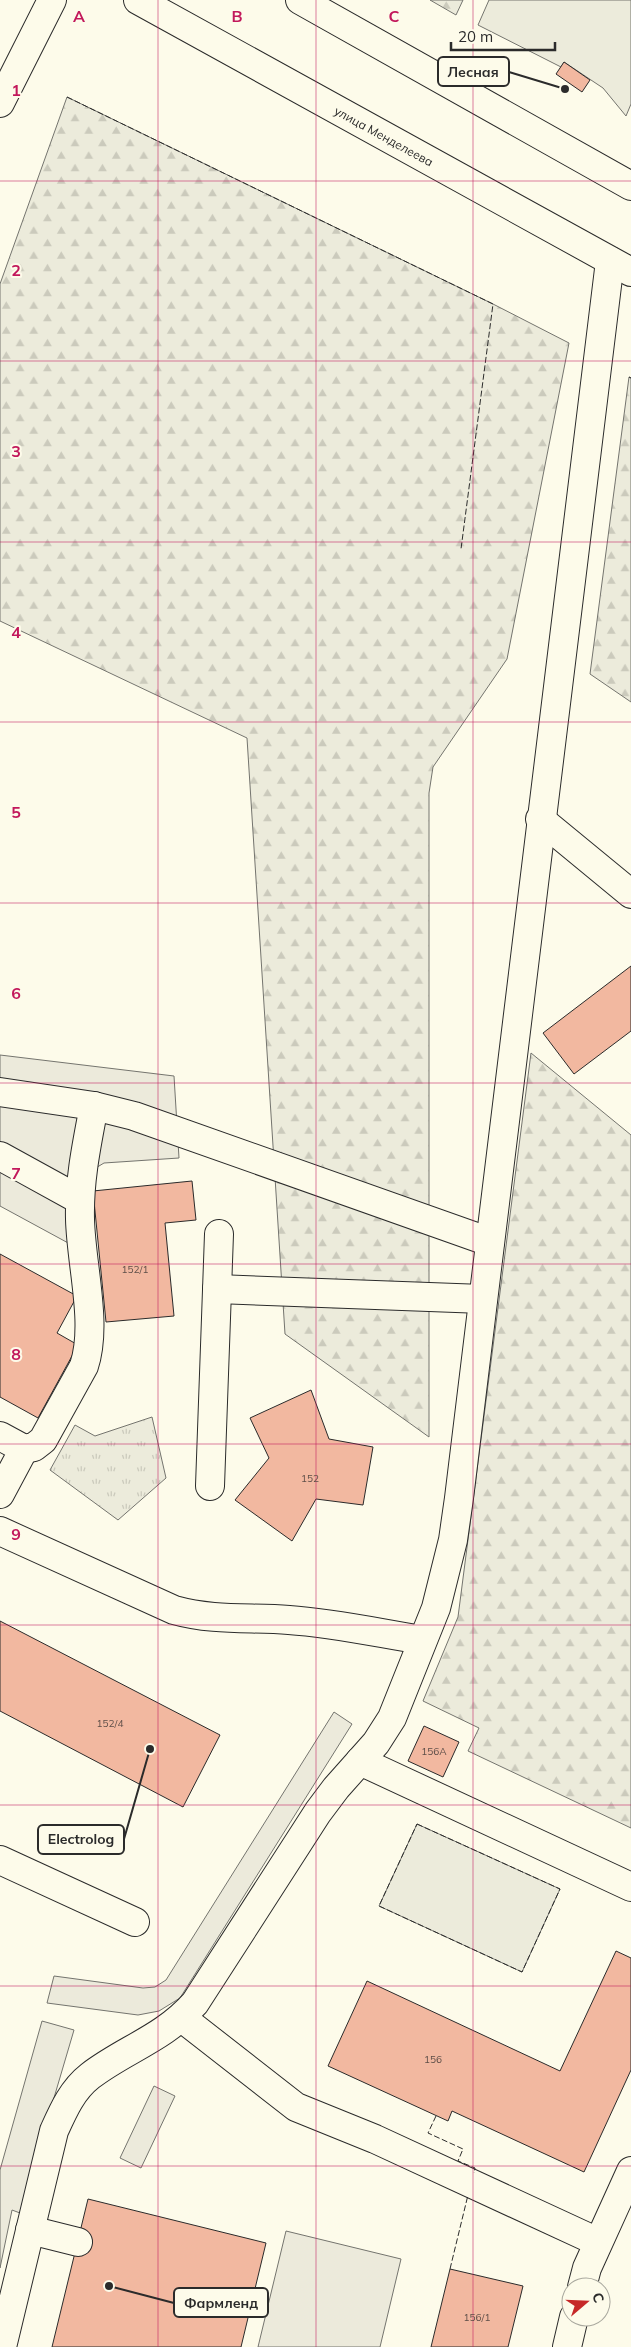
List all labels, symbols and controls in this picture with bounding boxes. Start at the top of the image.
text: A [73,6,85,26]
text: B [231,6,243,26]
text: C [389,6,400,26]
scale bar [451,20,555,52]
text: 20 m [458,27,493,46]
callout: Лесная [438,57,509,86]
text: Лесная [447,63,499,81]
text: 1 [11,80,21,100]
street label: улица Менделеева [332,102,436,169]
text: 2 [11,260,21,280]
text: 3 [11,441,21,461]
text: 4 [11,622,21,642]
text: 5 [11,802,21,822]
text: 6 [11,983,21,1003]
text: 7 [11,1163,21,1183]
house number: 152/1 [122,1263,148,1276]
text: 8 [11,1344,21,1364]
house number: 152 [301,1472,319,1485]
text: 9 [11,1524,21,1544]
house number: 152/4 [97,1717,123,1730]
house number: 156А [421,1745,447,1758]
callout: Electrolog [38,1825,124,1854]
text: Electrolog [48,1830,114,1848]
house number: 156 [424,2053,442,2066]
north arrow [561,2277,611,2327]
callout: Фармленд [174,2288,268,2317]
text: С [588,2290,608,2305]
text: Фармленд [184,2294,258,2312]
house number: 156/1 [464,2311,490,2324]

